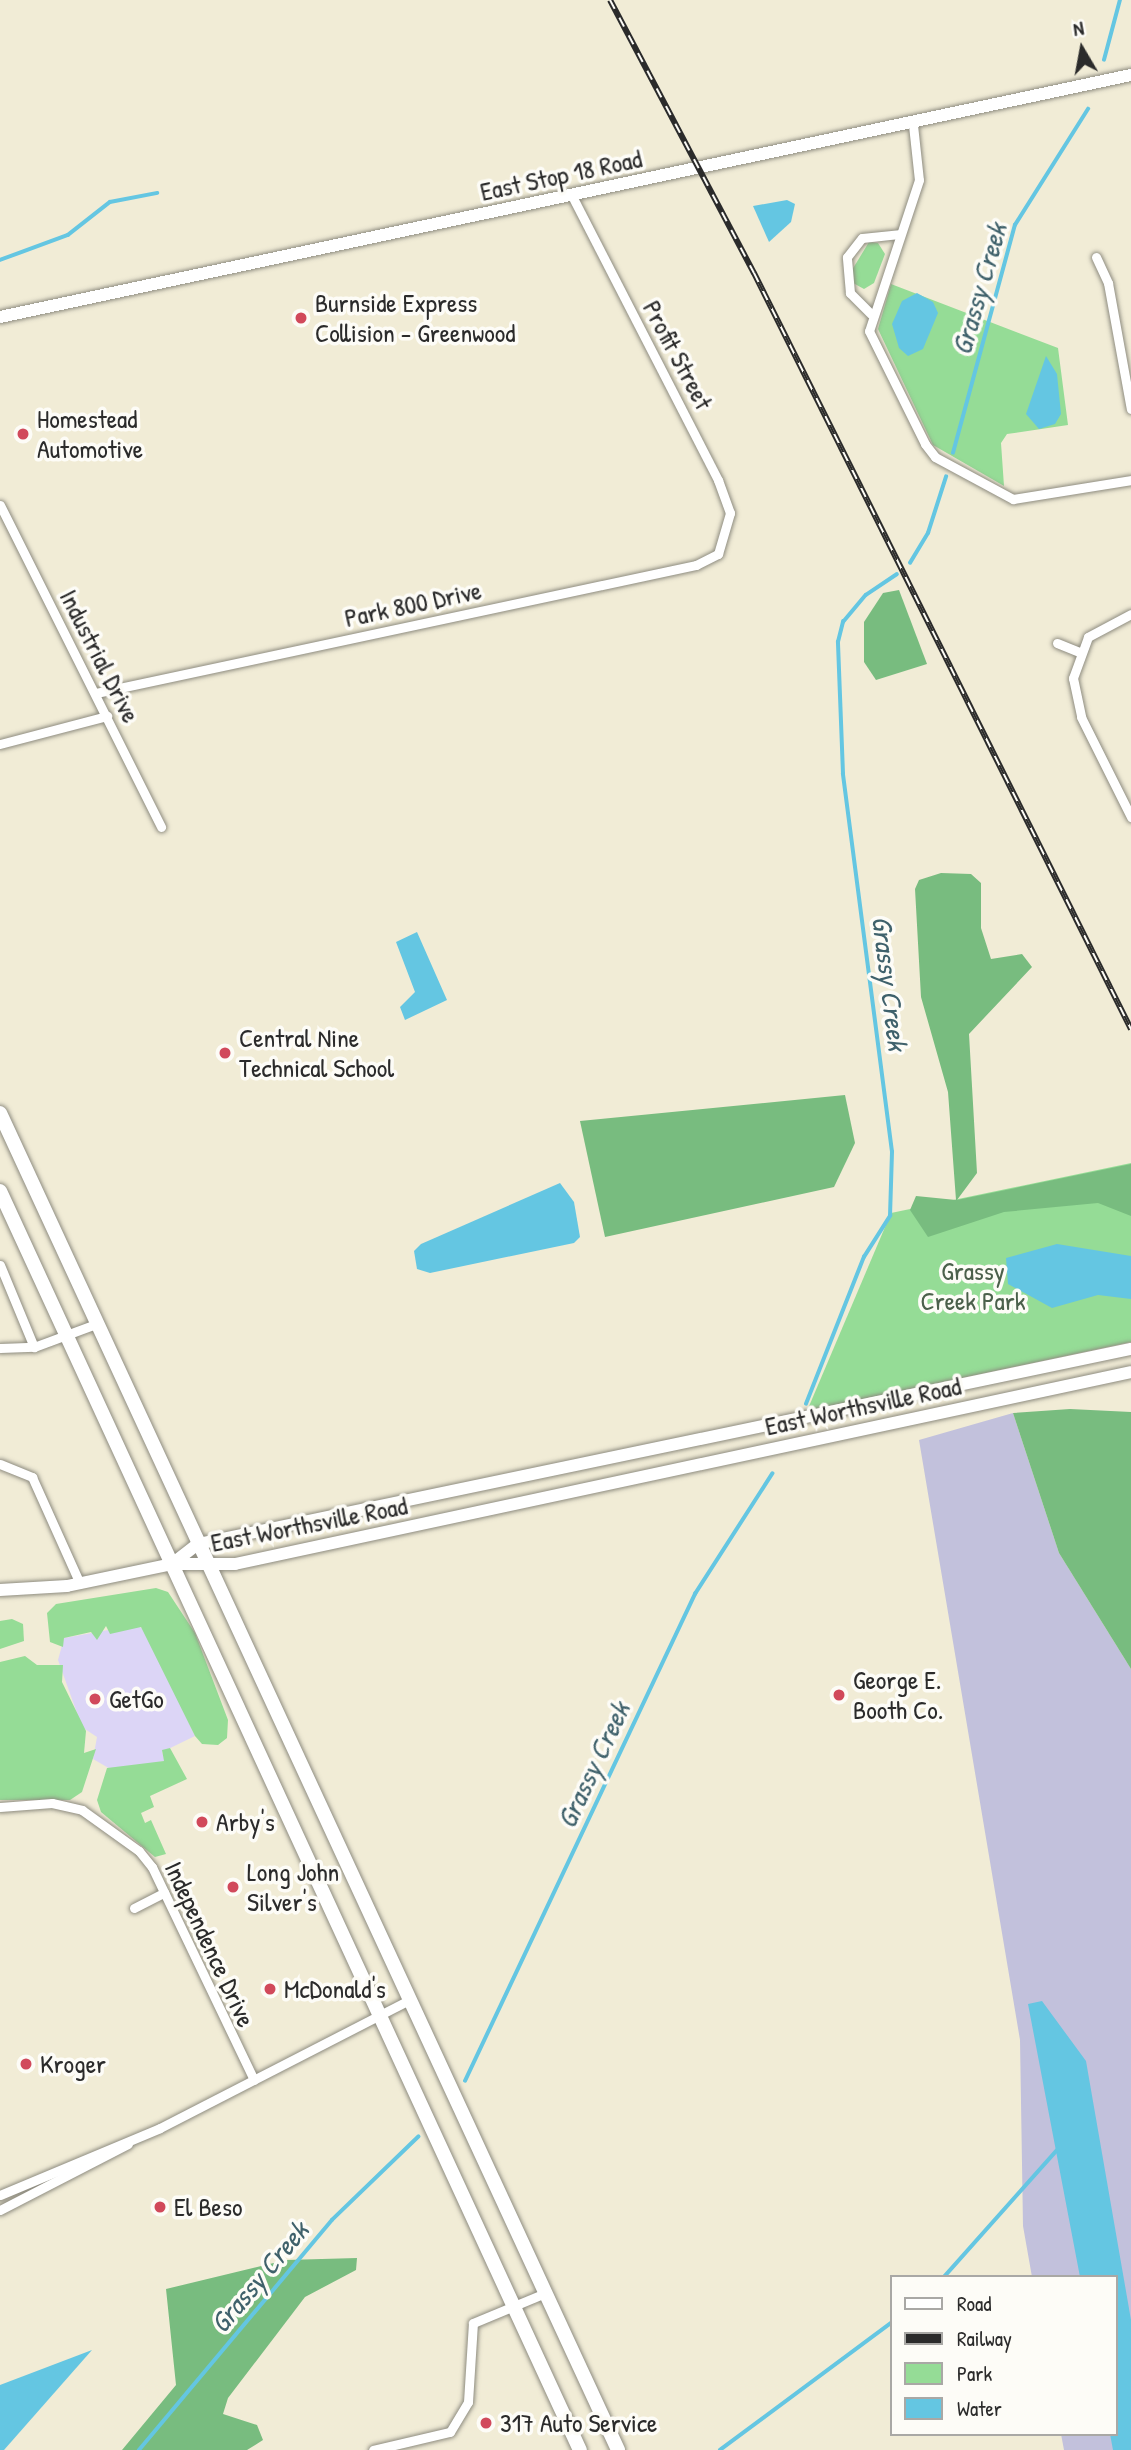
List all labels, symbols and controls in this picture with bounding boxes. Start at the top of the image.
north arrow [1047,14,1117,84]
text: N [1071,15,1086,42]
street label: East Stop 18 Road [477,143,645,207]
water label: Grassy Creek [944,219,1014,359]
place label: Burnside Express Collision - Greenwood [315,287,515,348]
street label: Profit Street [636,295,720,415]
marker: Burnside Express Collision - Greenwood [293,310,309,326]
place label: Homestead Automotive [37,403,143,464]
marker: Homestead Automotive [15,426,31,442]
street label: Park 800 Drive [342,574,484,634]
street label: Industrial Drive [53,584,147,728]
water label: Grassy Creek [865,914,915,1052]
place label: Central Nine Technical School [239,1022,394,1084]
marker: Central Nine Technical School [217,1045,233,1061]
park label: Grassy Creek Park [920,1255,1026,1316]
street label: East Worthsville Road [762,1370,964,1442]
street label: East Worthsville Road [208,1490,410,1558]
place label: George E. Booth Co. [853,1664,943,1726]
place label: GetGo [109,1683,164,1715]
marker: George E. Booth Co. [831,1687,847,1703]
marker: GetGo [87,1691,103,1707]
water label: Grassy Creek [549,1697,637,1833]
place label: Arby's [216,1806,275,1838]
marker: Arby's [194,1814,210,1830]
street label: Independence Drive [158,1856,262,2032]
place label: Long John Silver's [247,1856,339,1918]
marker: Long John Silver's [225,1879,241,1895]
place label: McDonald's [284,1973,386,2005]
marker: McDonald's [262,1981,278,1997]
place label: Kroger [40,2048,106,2080]
marker: Kroger [18,2056,34,2072]
place label: El Beso [174,2191,242,2223]
marker: El Beso [152,2199,168,2215]
water label: Grassy Creek [203,2214,315,2340]
legend [890,2275,1117,2436]
text: Road [957,2289,991,2318]
text: Railway [957,2324,1012,2353]
text: Park [957,2359,992,2388]
text: Water [957,2394,1002,2423]
place label: 317 Auto Service [500,2407,657,2439]
marker: 317 Auto Service [478,2415,494,2431]

